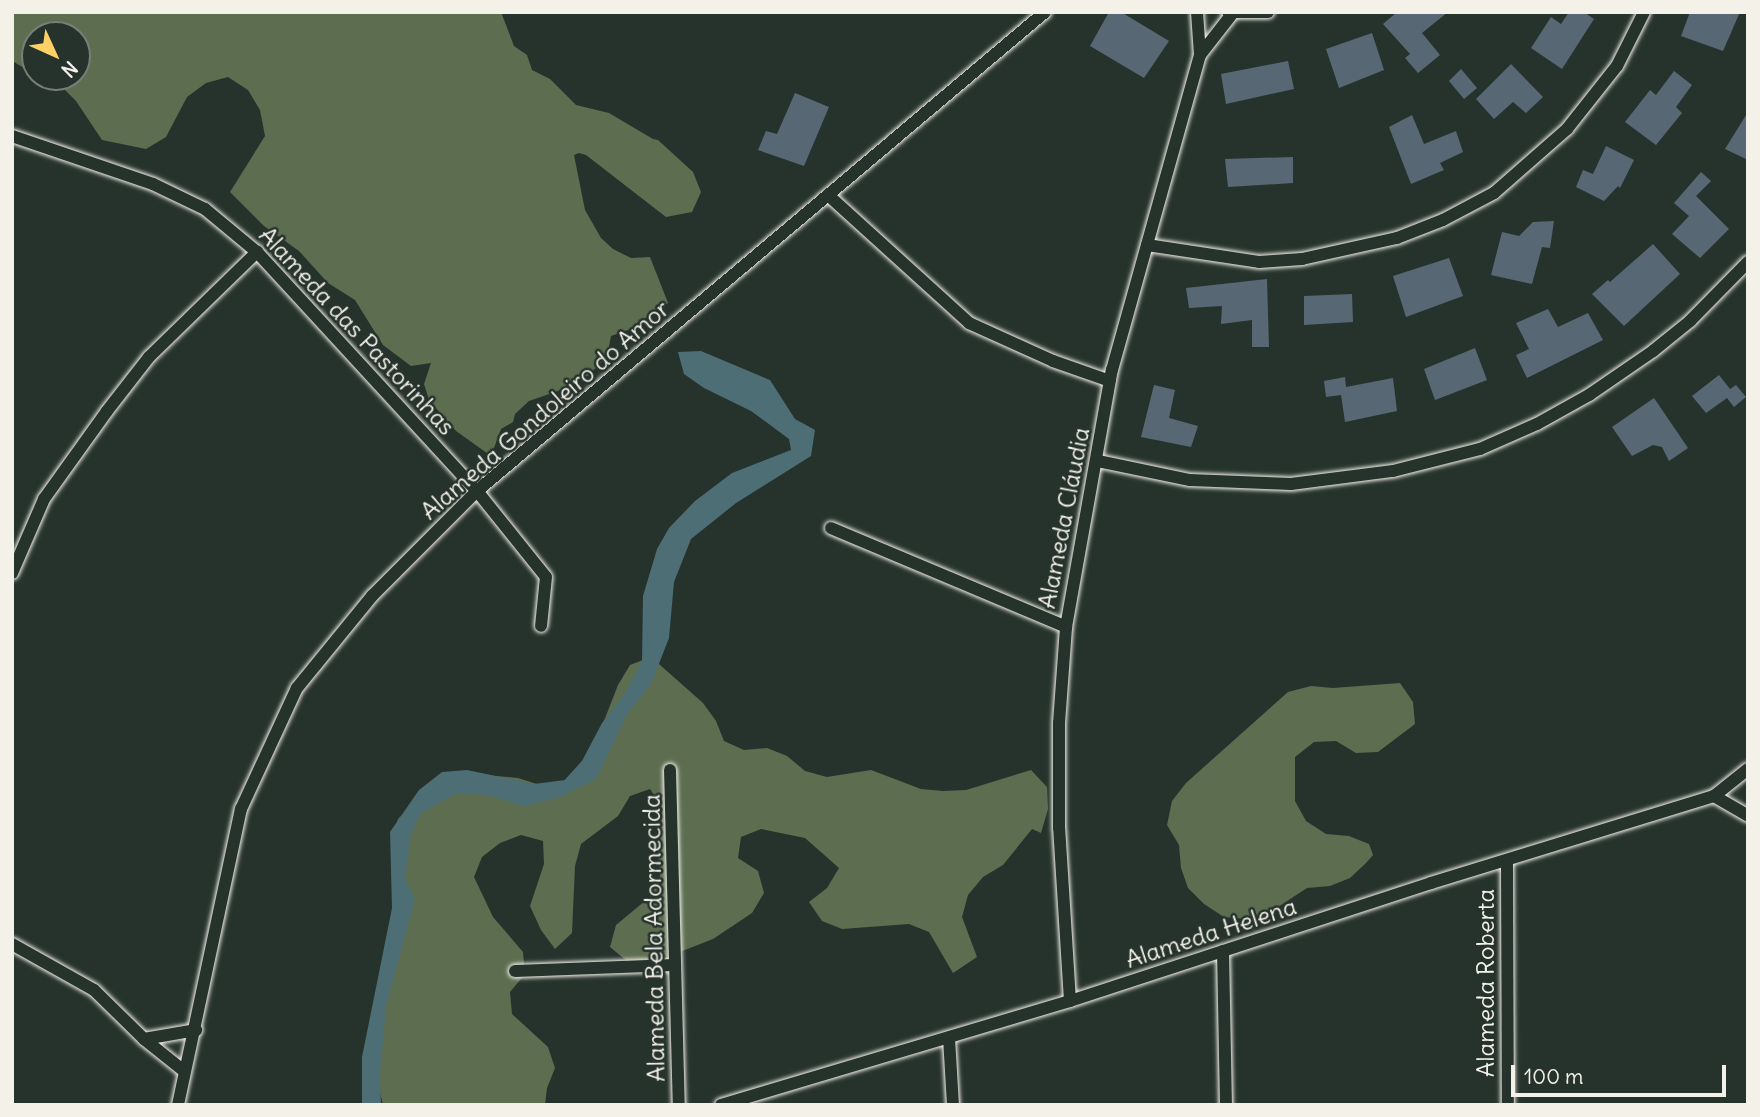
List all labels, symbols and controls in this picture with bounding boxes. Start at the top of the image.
north arrow [21,21,91,91]
text: N [56,56,83,83]
street label: Alameda das Pastorinhas [253,221,461,441]
street label: Alameda Gondoleiro do Amor [415,294,675,526]
street label: Alameda Cláudia [1032,425,1096,611]
street label: Alameda Bela Adormecida [637,794,671,1082]
street label: Alameda Roberta [1472,889,1500,1077]
street label: Alameda Helena [1122,892,1300,974]
scale bar [1515,1050,1730,1094]
text: 100 m [1524,1063,1583,1090]

